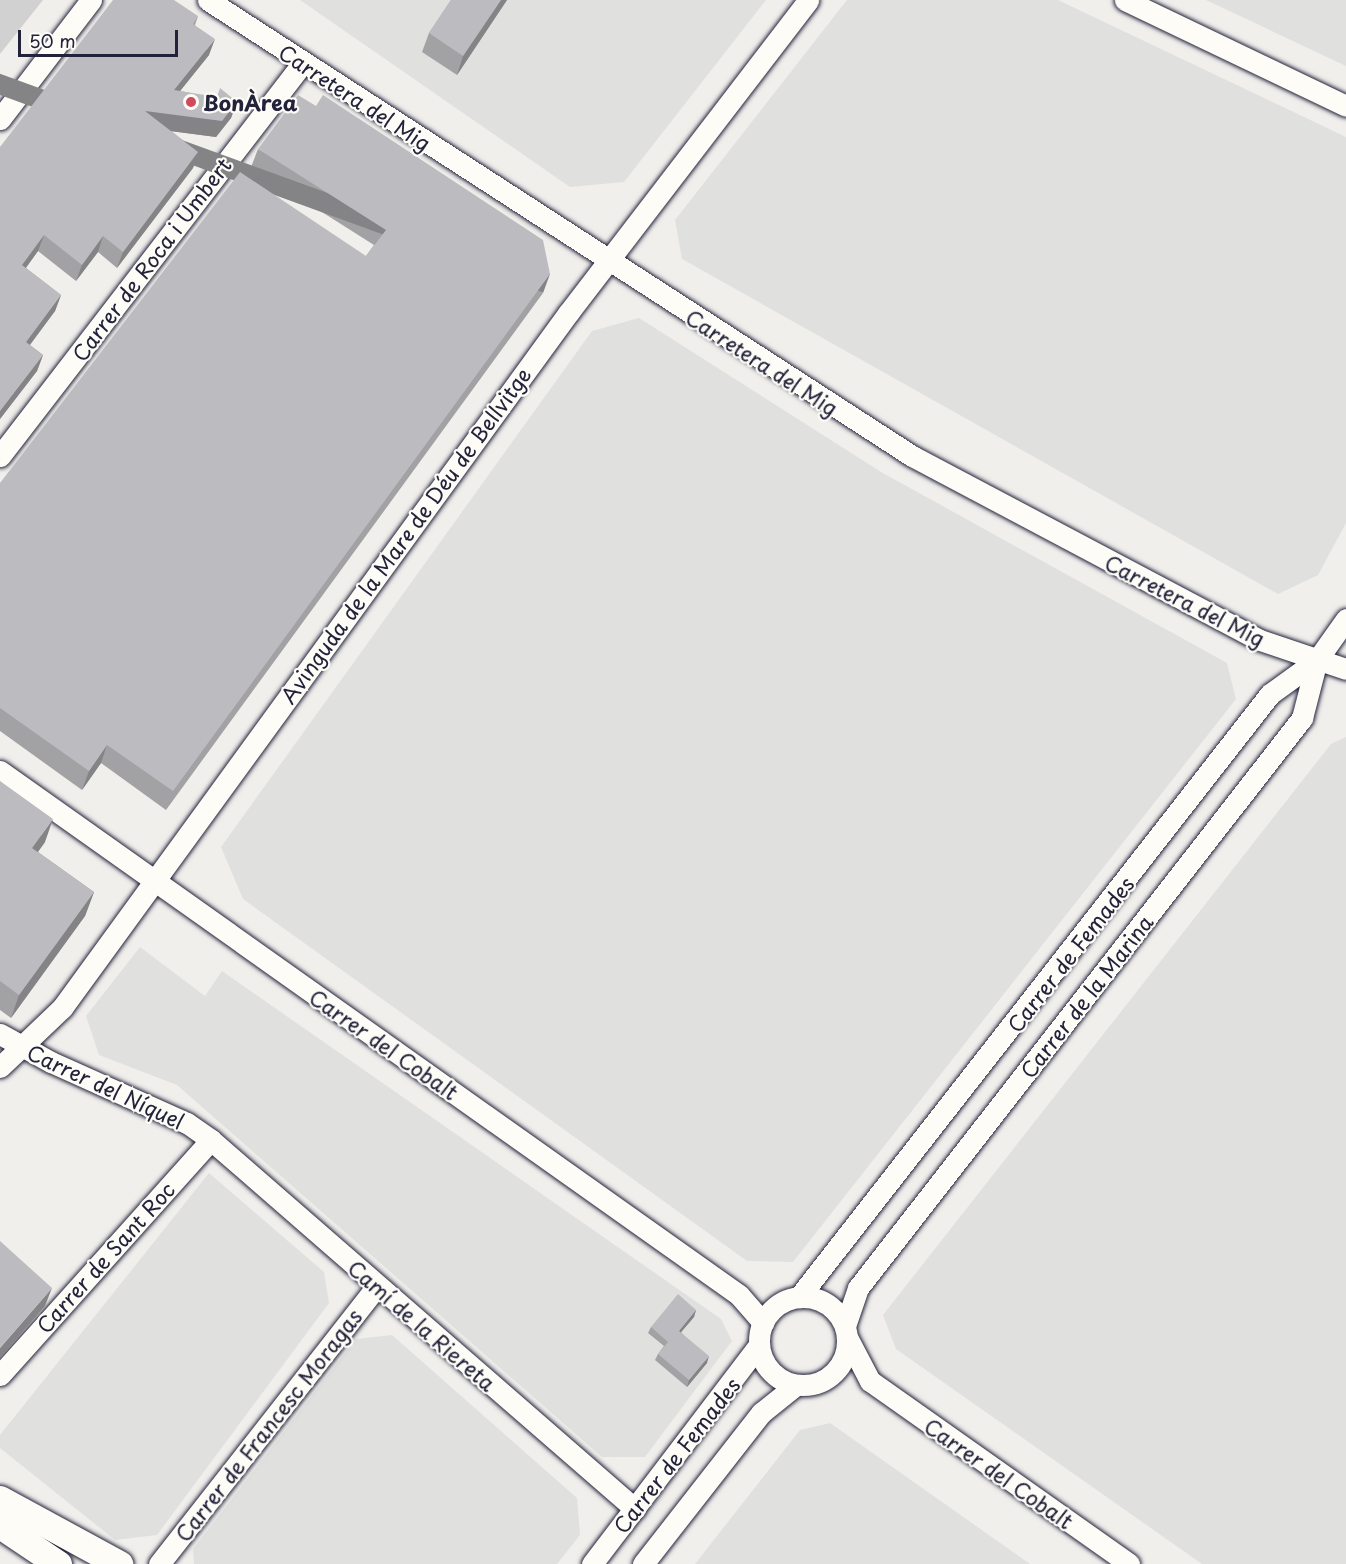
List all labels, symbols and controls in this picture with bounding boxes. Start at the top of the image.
scale bar [21,18,182,56]
text: 50 m [29,27,76,54]
street label: Carretera del Mig [273,38,437,156]
place label: BonÀrea [203,89,297,115]
marker: BonÀrea [184,95,198,109]
street label: Carrer de Roca i Umbert [66,152,236,366]
street label: Carretera del Mig [680,303,844,421]
street label: Avinguda de la Mare de Déu de Bellvitge [274,362,536,708]
street label: Carretera del Mig [1099,548,1271,652]
street label: Carrer de Femades [1001,870,1139,1038]
street label: Carrer de la Marina [1014,908,1158,1084]
street label: Carrer del Cobalt [304,983,464,1105]
street label: Carrer del Níquel [22,1038,190,1134]
street label: Carrer de Sant Roc [30,1176,180,1338]
street label: Camí de la Riereta [342,1253,502,1397]
street label: Carrer de Francesc Moragas [169,1304,367,1546]
street label: Carrer de Femades [607,1371,745,1539]
street label: Carrer del Cobalt [919,1412,1079,1534]

